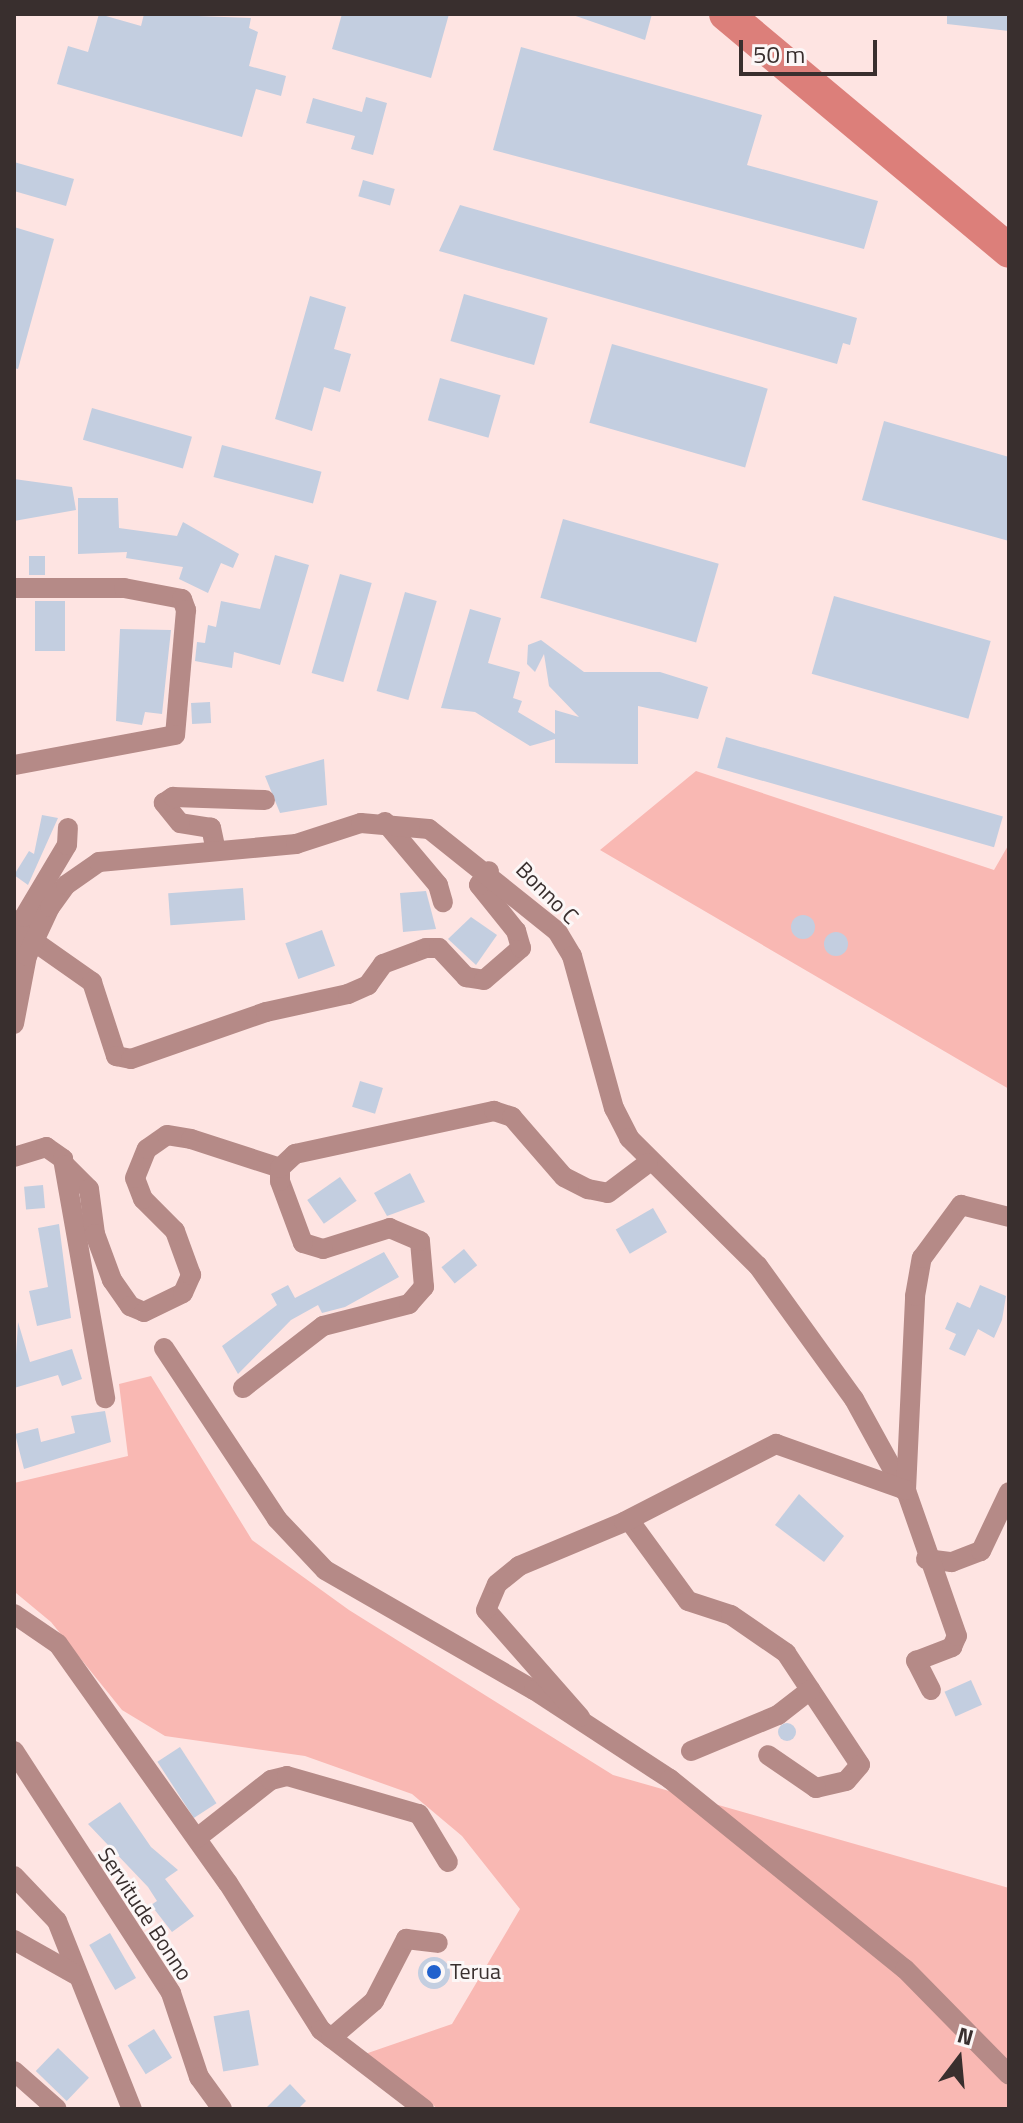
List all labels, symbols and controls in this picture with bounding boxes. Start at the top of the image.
scale bar [743,24,881,74]
text: 50 m [753,36,805,72]
street label: Bonno C [510,856,584,930]
street label: Servitude Bonno [92,1842,198,1986]
place label: Terua [450,1959,501,1985]
marker: Terua [425,1963,443,1981]
text: N [954,2017,978,2054]
north arrow [919,2019,999,2099]

